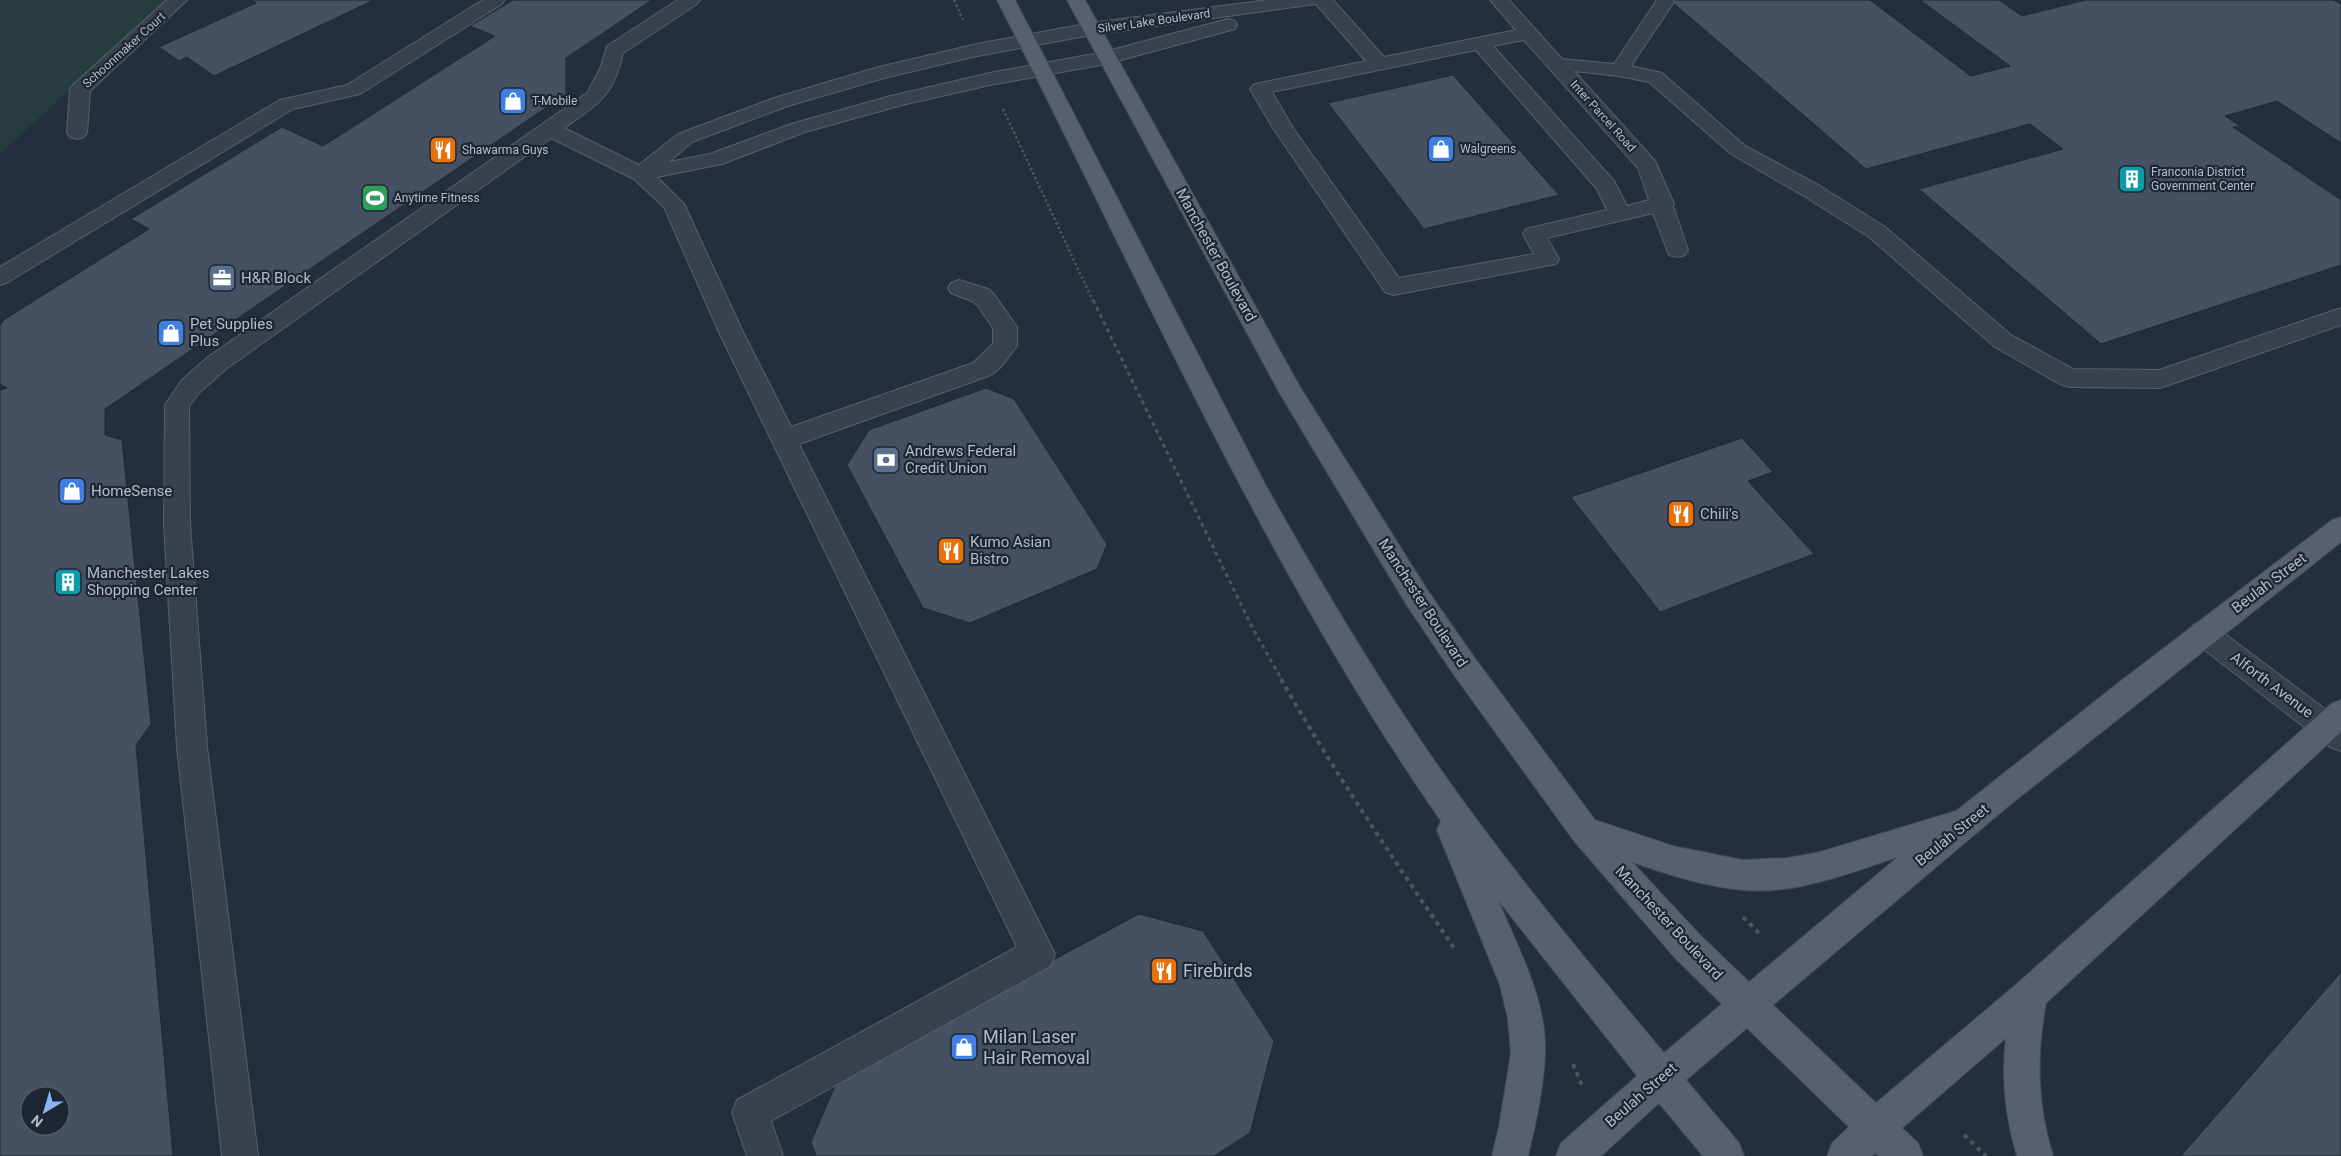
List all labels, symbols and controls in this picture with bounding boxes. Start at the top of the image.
street label: Silver Lake Boulevard [1097,6,1211,36]
street label: Schoonmaker Court [80,9,168,91]
street label: Inter Parcel Road [1567,77,1639,155]
shop icon: T-Mobile [498,86,528,116]
place label: T-Mobile [532,94,577,108]
shop icon: Walgreens [1426,134,1456,164]
restaurant icon: Shawarma Guys [428,135,458,165]
place label: Walgreens [1460,142,1516,156]
place label: Shawarma Guys [462,143,549,157]
building icon: Franconia District Government Center [2117,164,2147,194]
place label: Franconia District Government Center [2151,165,2254,193]
sports icon: Anytime Fitness [360,183,390,213]
street label: Manchester Boulevard [1172,185,1260,325]
place label: Anytime Fitness [394,191,480,205]
office icon: H&R Block [207,263,237,293]
place label: H&R Block [241,269,311,287]
place label: Pet Supplies Plus [190,315,273,350]
shop icon: Pet Supplies Plus [156,318,186,348]
place label: Andrews Federal Credit Union [905,442,1016,477]
bank icon: Andrews Federal Credit Union [871,445,901,475]
shop icon: HomeSense [57,476,87,506]
place label: HomeSense [91,482,172,500]
restaurant icon: Chili's [1666,499,1696,529]
place label: Chili's [1700,505,1739,523]
place label: Kumo Asian Bistro [970,533,1051,568]
street label: Manchester Boulevard [1375,535,1471,671]
restaurant icon: Kumo Asian Bistro [936,536,966,566]
street label: Beulah Street [2228,549,2310,617]
place label: Manchester Lakes Shopping Center [87,564,209,599]
building icon: Manchester Lakes Shopping Center [53,567,83,597]
street label: Alforth Avenue [2227,648,2317,722]
street label: Beulah Street [1912,800,1992,870]
street label: Manchester Boulevard [1611,862,1727,984]
restaurant icon: Firebirds [1149,956,1179,986]
place label: Firebirds [1183,960,1253,981]
place label: Milan Laser Hair Removal [983,1026,1090,1068]
shop icon: Milan Laser Hair Removal [949,1032,979,1062]
street label: Beulah Street [1602,1059,1681,1131]
north arrow [20,1086,70,1136]
text: N [28,1112,46,1131]

